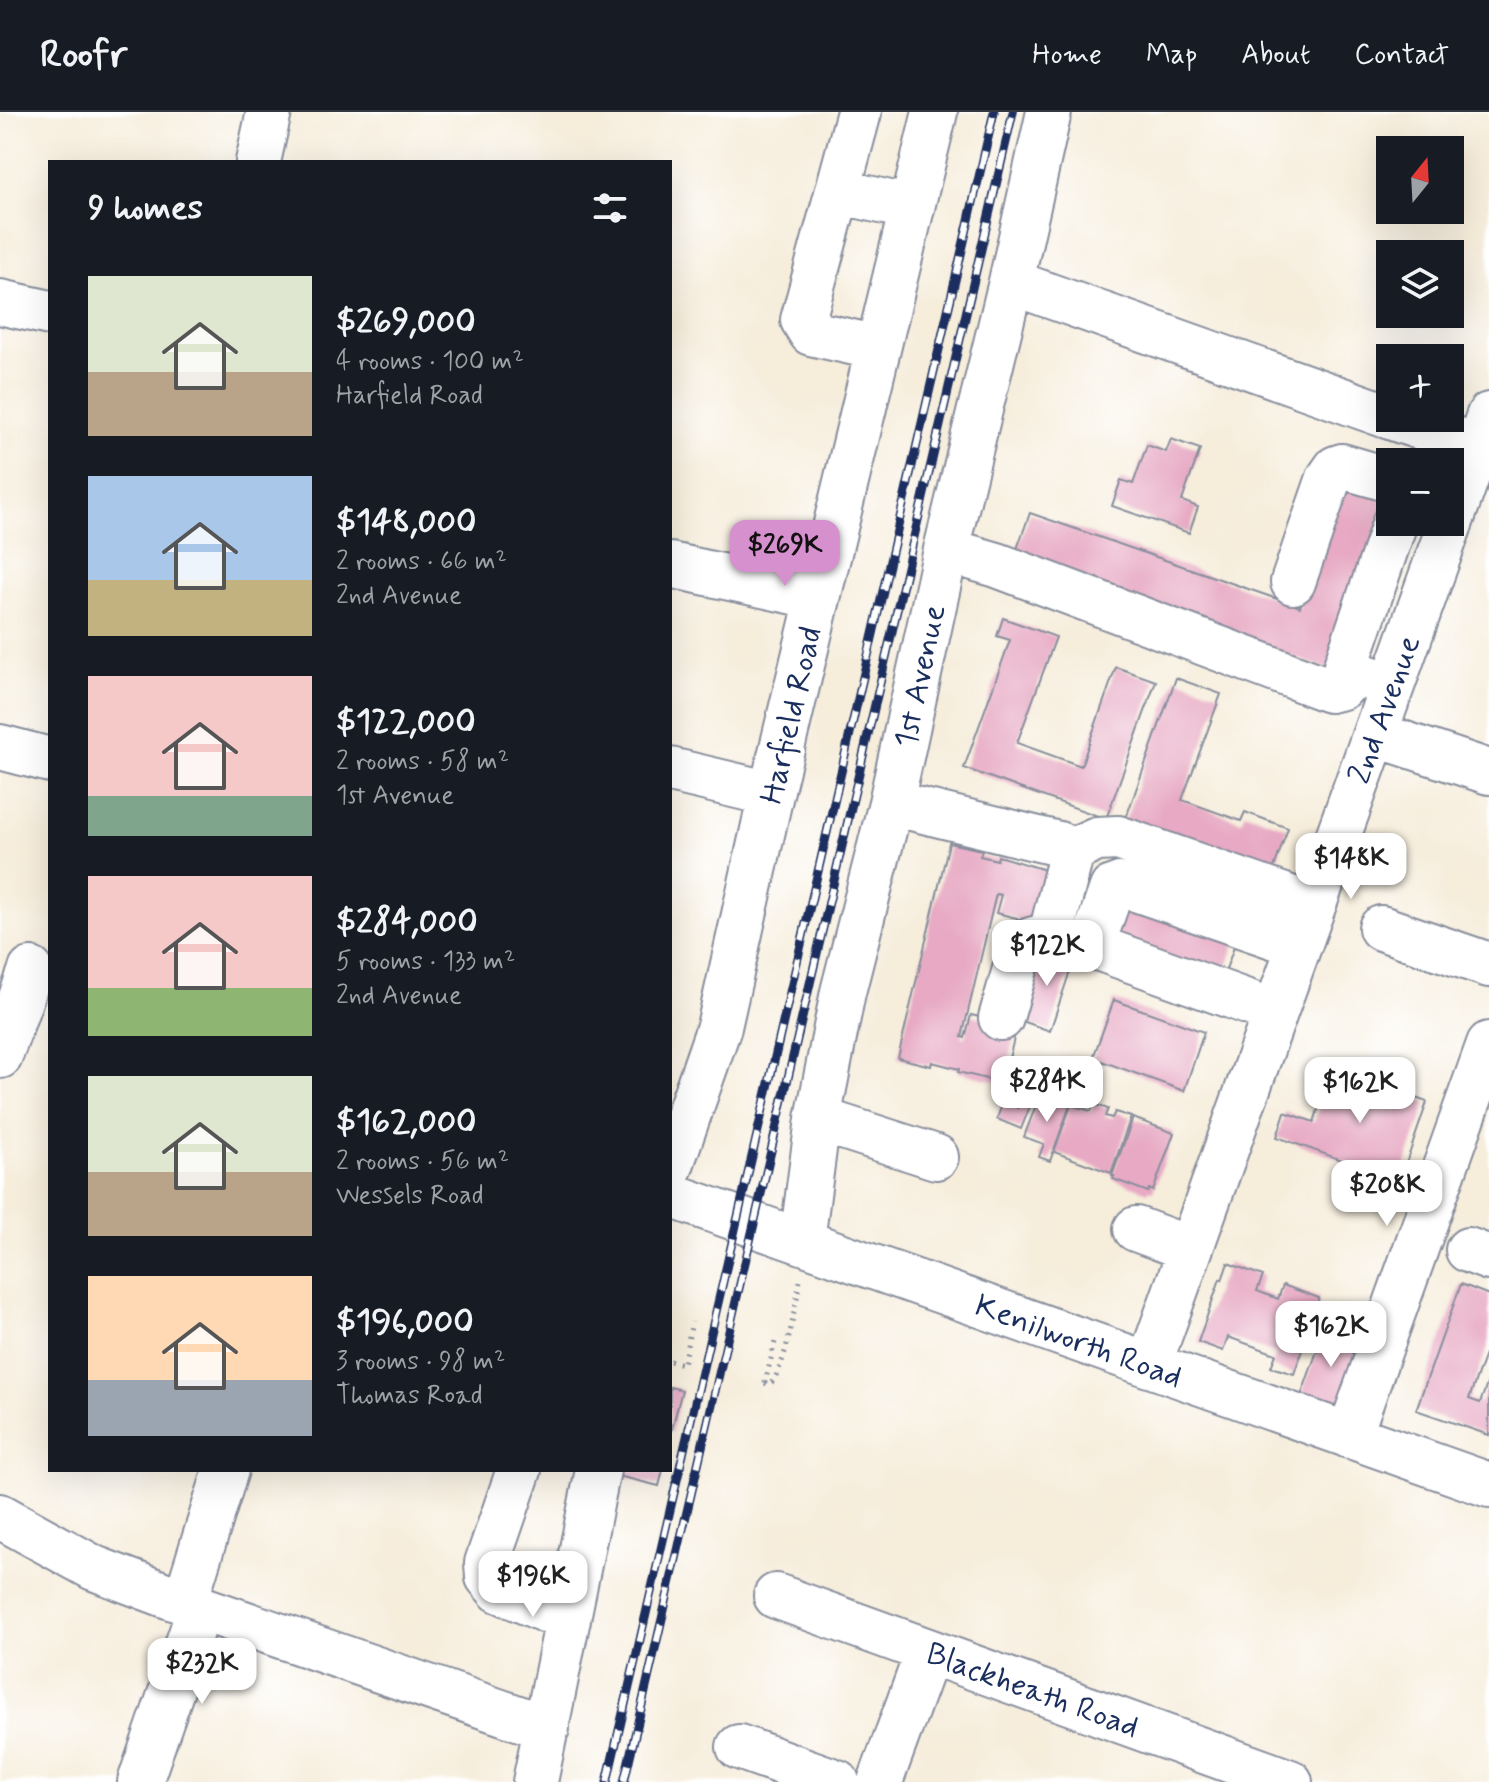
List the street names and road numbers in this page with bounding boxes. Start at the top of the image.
street label: 1st Avenue [885,601,957,752]
street label: Harfield Road [751,623,833,808]
street label: 2nd Avenue [1339,630,1431,790]
street label: Kenilworth Road [969,1285,1188,1399]
street label: Blackheath Road [920,1633,1144,1749]

